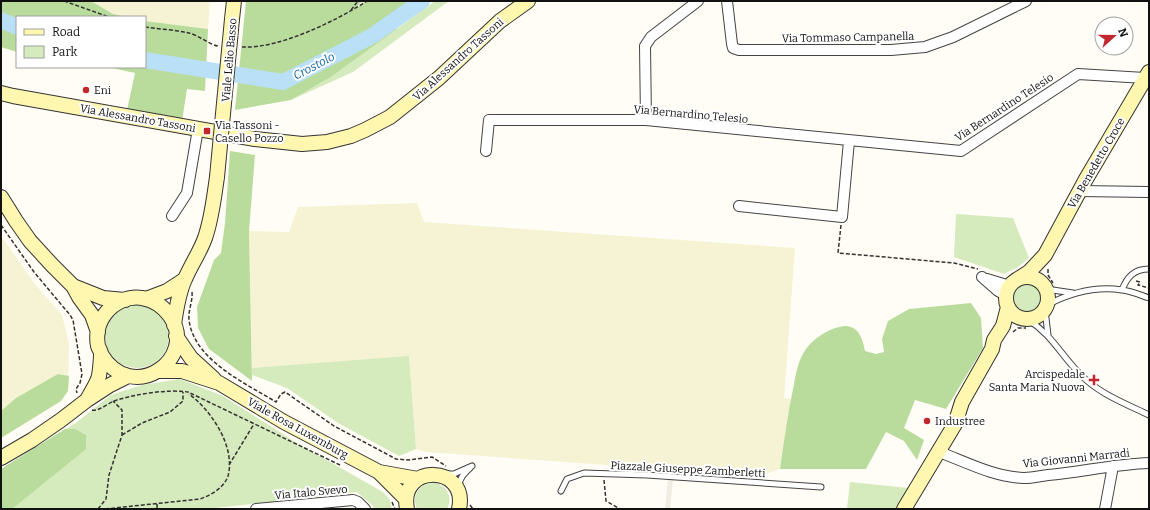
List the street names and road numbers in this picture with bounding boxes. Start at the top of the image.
street label: Via Alessandro Tassoni [410,15,507,103]
street label: Viale Lelio Basso [219,17,240,103]
street label: Via Tommaso Campanella [782,30,914,45]
street label: Via Bernardino Telesio [953,71,1056,144]
street label: Via Alessandro Tassoni [79,102,198,135]
street label: Via Bernardino Telesio [633,103,749,126]
street label: Via Benedetto Croce [1065,116,1128,211]
street label: Viale Rosa Luxemburg [245,395,350,462]
street label: Via Giovanni Marradi [1022,446,1131,471]
street label: Piazzale Giuseppe Zamberletti [610,459,767,480]
street label: Via Italo Svevo [274,483,348,502]

